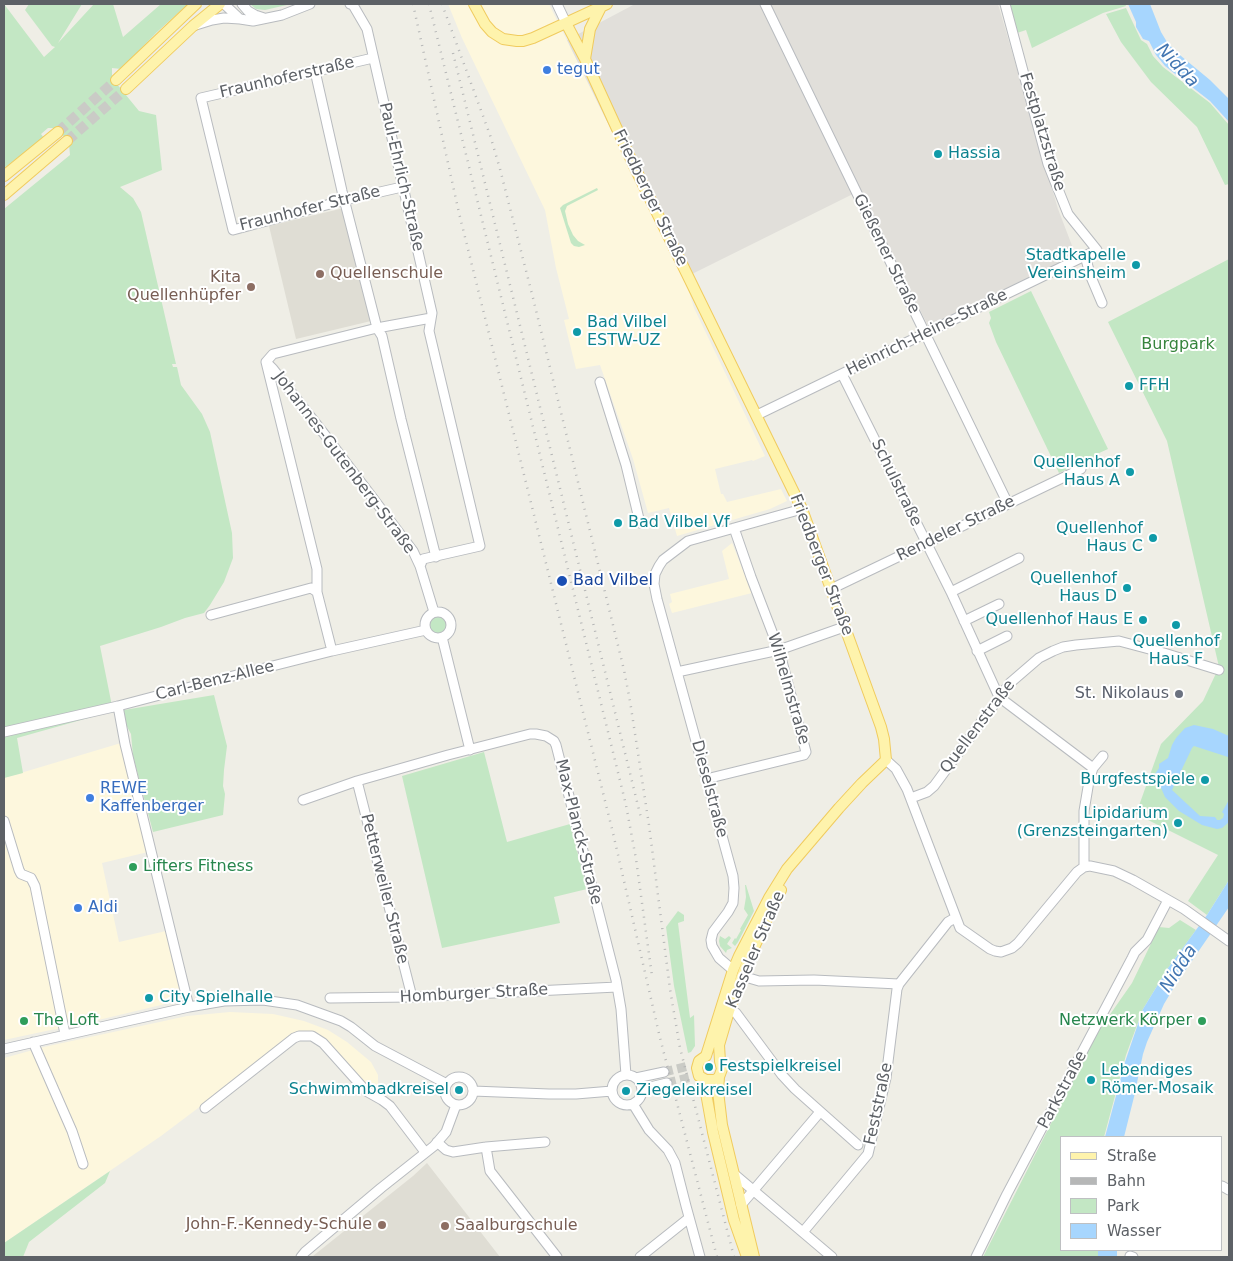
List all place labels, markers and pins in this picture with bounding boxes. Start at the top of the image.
place label: tegut [557,60,600,80]
marker: tegut [541,64,553,76]
place label: Hassia [948,144,1001,164]
marker: Hassia [932,148,944,160]
place label: Stadtkapelle Vereinsheim [1026,246,1126,284]
marker: Stadtkapelle Vereinsheim [1130,259,1142,271]
place label: Quellenschule [330,264,443,284]
place label: Kita Quellenhüpfer [127,268,241,306]
marker: Quellenschule [314,268,326,280]
marker: Kita Quellenhüpfer [245,281,257,293]
place label: Bad Vilbel ESTW-UZ [587,313,667,351]
marker: Bad Vilbel ESTW-UZ [571,326,583,338]
place label: FFH [1139,376,1169,396]
marker: FFH [1123,380,1135,392]
place label: Quellenhof Haus A [1033,453,1120,491]
marker: Quellenhof Haus A [1124,466,1136,478]
place label: Bad Vilbel Vf [628,513,730,533]
marker: Bad Vilbel Vf [612,517,624,529]
place label: Quellenhof Haus C [1056,519,1143,557]
marker: Quellenhof Haus C [1147,532,1159,544]
place label: Quellenhof Haus D [1030,569,1117,607]
place label: Bad Vilbel [573,571,653,591]
marker: Bad Vilbel [555,574,569,588]
marker: Quellenhof Haus D [1121,582,1133,594]
place label: Quellenhof Haus E [985,610,1133,630]
marker: Quellenhof Haus E [1137,614,1149,626]
marker: Quellenhof Haus F [1170,619,1182,631]
place label: Quellenhof Haus F [1132,632,1220,670]
place label: St. Nikolaus [1075,684,1169,704]
marker: St. Nikolaus [1173,688,1185,700]
place label: Burgfestspiele [1080,770,1195,790]
marker: Burgfestspiele [1199,774,1211,786]
place label: REWE Kaffenberger [100,779,204,817]
marker: REWE Kaffenberger [84,792,96,804]
place label: Lipidarium (Grenzsteingarten) [1017,804,1168,842]
marker: Lipidarium (Grenzsteingarten) [1172,817,1184,829]
place label: Lifters Fitness [143,857,253,877]
marker: Lifters Fitness [127,861,139,873]
place label: Aldi [88,898,118,918]
marker: Aldi [72,902,84,914]
place label: City Spielhalle [159,988,273,1008]
marker: City Spielhalle [143,992,155,1004]
place label: The Loft [34,1011,99,1031]
place label: Netzwerk Körper [1059,1011,1192,1031]
marker: The Loft [18,1015,30,1027]
marker: Netzwerk Körper [1196,1015,1208,1027]
place label: Festspielkreisel [719,1057,841,1077]
marker: Festspielkreisel [703,1061,715,1073]
place label: Lebendiges Römer-Mosaik [1101,1061,1213,1099]
marker: Lebendiges Römer-Mosaik [1085,1074,1097,1086]
place label: Schwimmbadkreisel [289,1080,449,1100]
place label: Ziegeleikreisel [636,1081,752,1101]
marker: Schwimmbadkreisel [453,1084,465,1096]
marker: Ziegeleikreisel [620,1085,632,1097]
place label: John-F.-Kennedy-Schule [186,1215,372,1235]
place label: Saalburgschule [455,1216,578,1236]
marker: John-F.-Kennedy-Schule [376,1219,388,1231]
marker: Saalburgschule [439,1220,451,1232]

